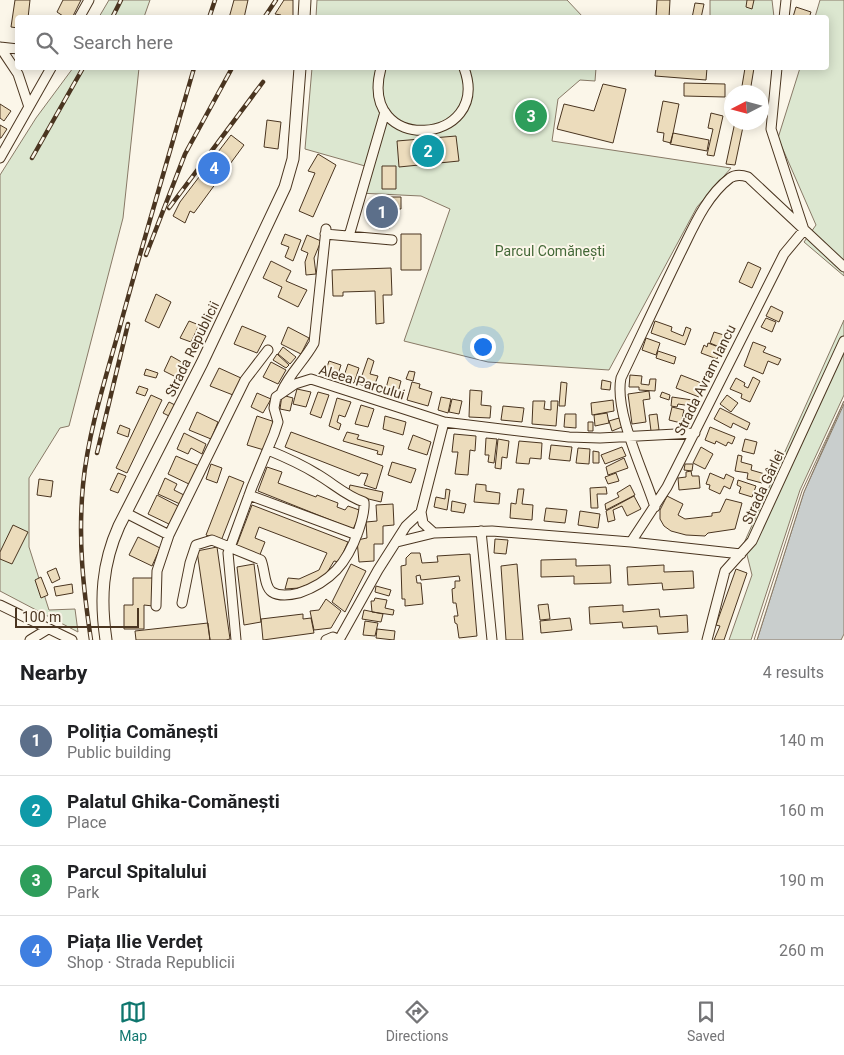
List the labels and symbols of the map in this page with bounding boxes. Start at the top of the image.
north arrow [724,85,769,130]
pin: 3 [515,97,547,135]
pin: 2 [412,132,444,170]
pin: 4 [198,149,230,187]
pin: 1 [366,193,398,231]
park label: Parcul Comănești [495,243,605,260]
street label: Strada Republicii [162,299,222,399]
street label: Strada Avram Iancu [671,322,739,438]
your location [470,334,496,360]
street label: Aleea Parcului [317,361,407,403]
street label: Strada Gârlei [739,447,787,527]
scale bar [15,605,139,628]

